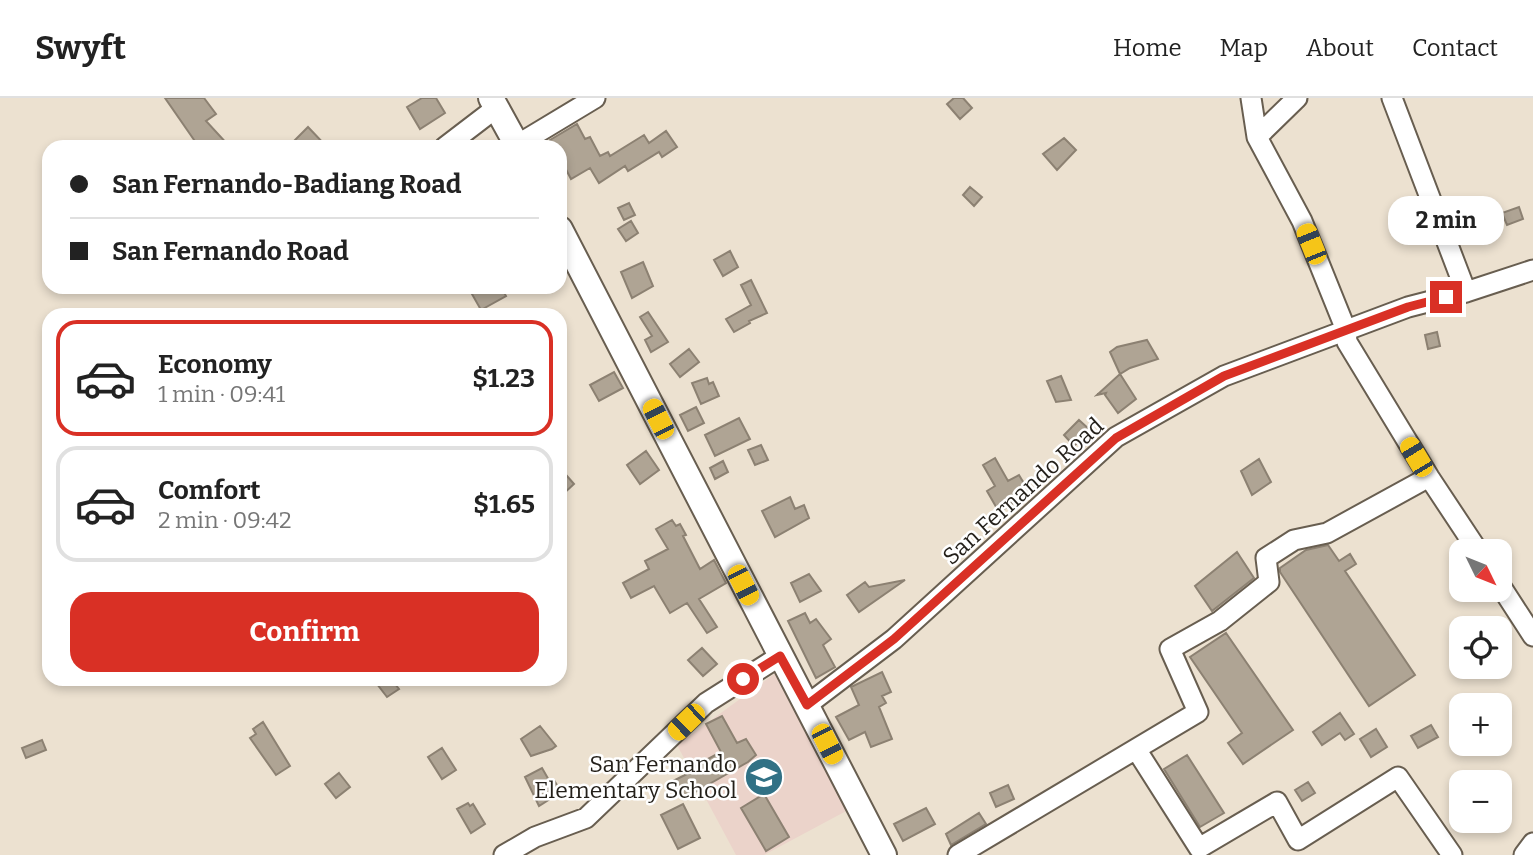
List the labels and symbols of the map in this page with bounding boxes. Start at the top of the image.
callout: 2 min [1388,195,1504,244]
car [1294,221,1329,267]
route end [1430,281,1462,313]
car [640,396,677,442]
street label: San Fernando Road [937,411,1109,571]
car [1397,434,1436,480]
north arrow [1449,539,1512,602]
car [725,562,762,608]
route start [727,663,759,695]
car [664,700,709,744]
car [809,721,846,767]
place label: San Fernando Elementary School [534,750,737,804]
school or university icon: San Fernando Elementary School [743,756,785,798]

